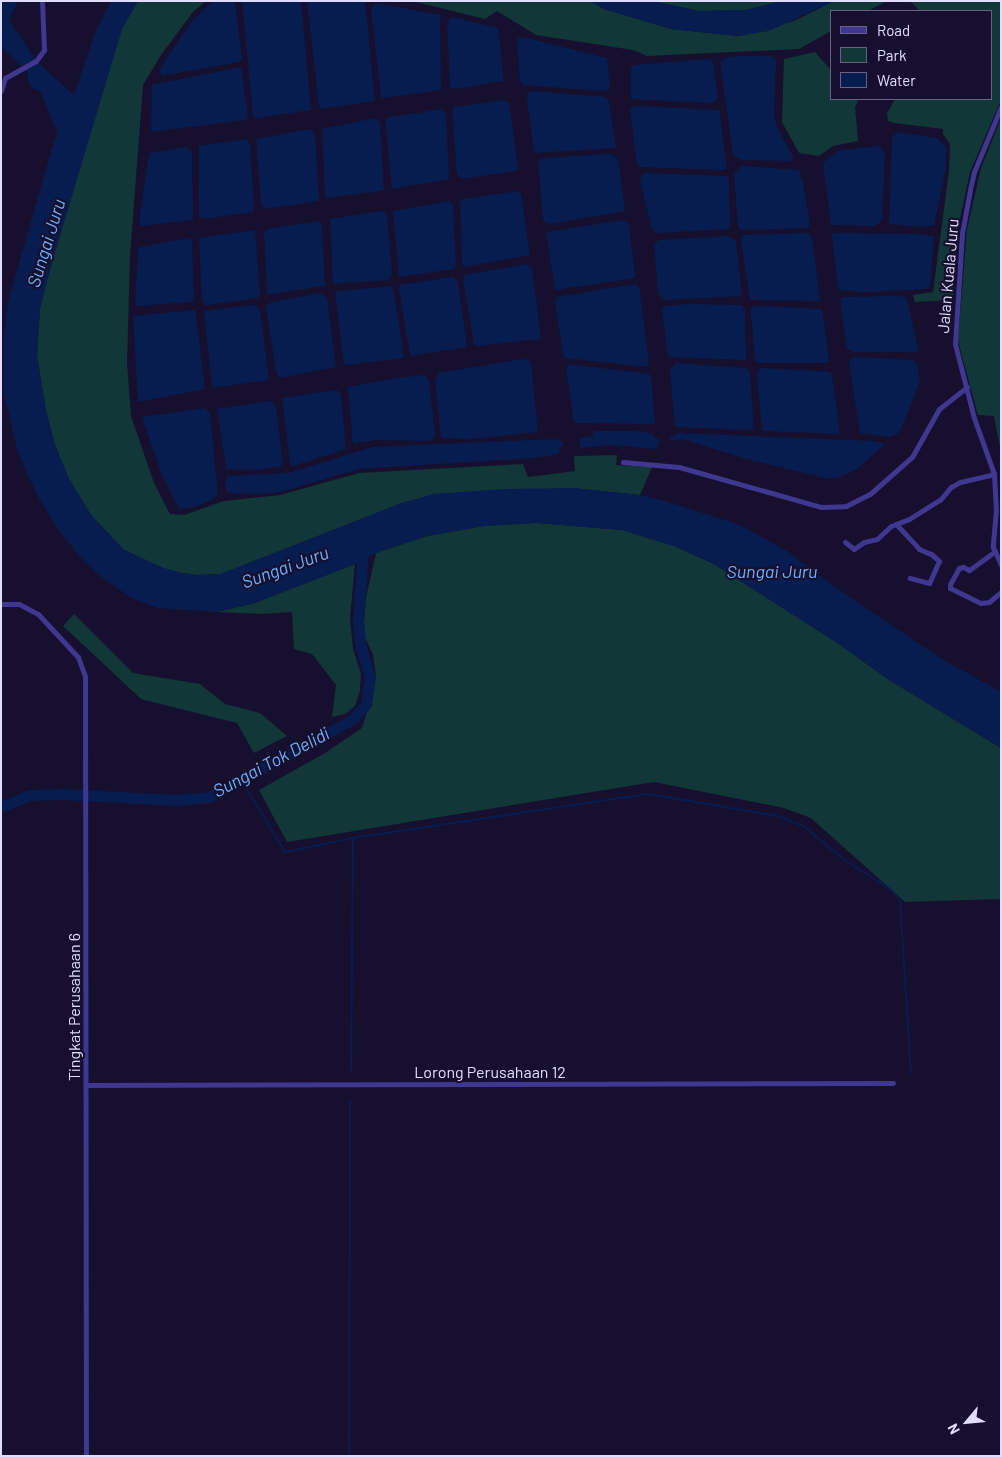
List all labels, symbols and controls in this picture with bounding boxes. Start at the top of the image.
legend [830,10,992,100]
text: Road [877,21,910,39]
text: Park [877,46,906,64]
text: Water [877,71,916,89]
water label: Sungai Juru [22,196,70,290]
street label: Jalan Kuala Juru [933,218,963,334]
water label: Sungai Juru [239,541,331,593]
water label: Sungai Juru [727,560,817,582]
water label: Sungai Tok Delidi [209,722,333,802]
street label: Tingkat Perusahaan 6 [64,933,84,1081]
street label: Lorong Perusahaan 12 [414,1062,566,1082]
north arrow [942,1397,992,1447]
text: N [944,1421,963,1437]

